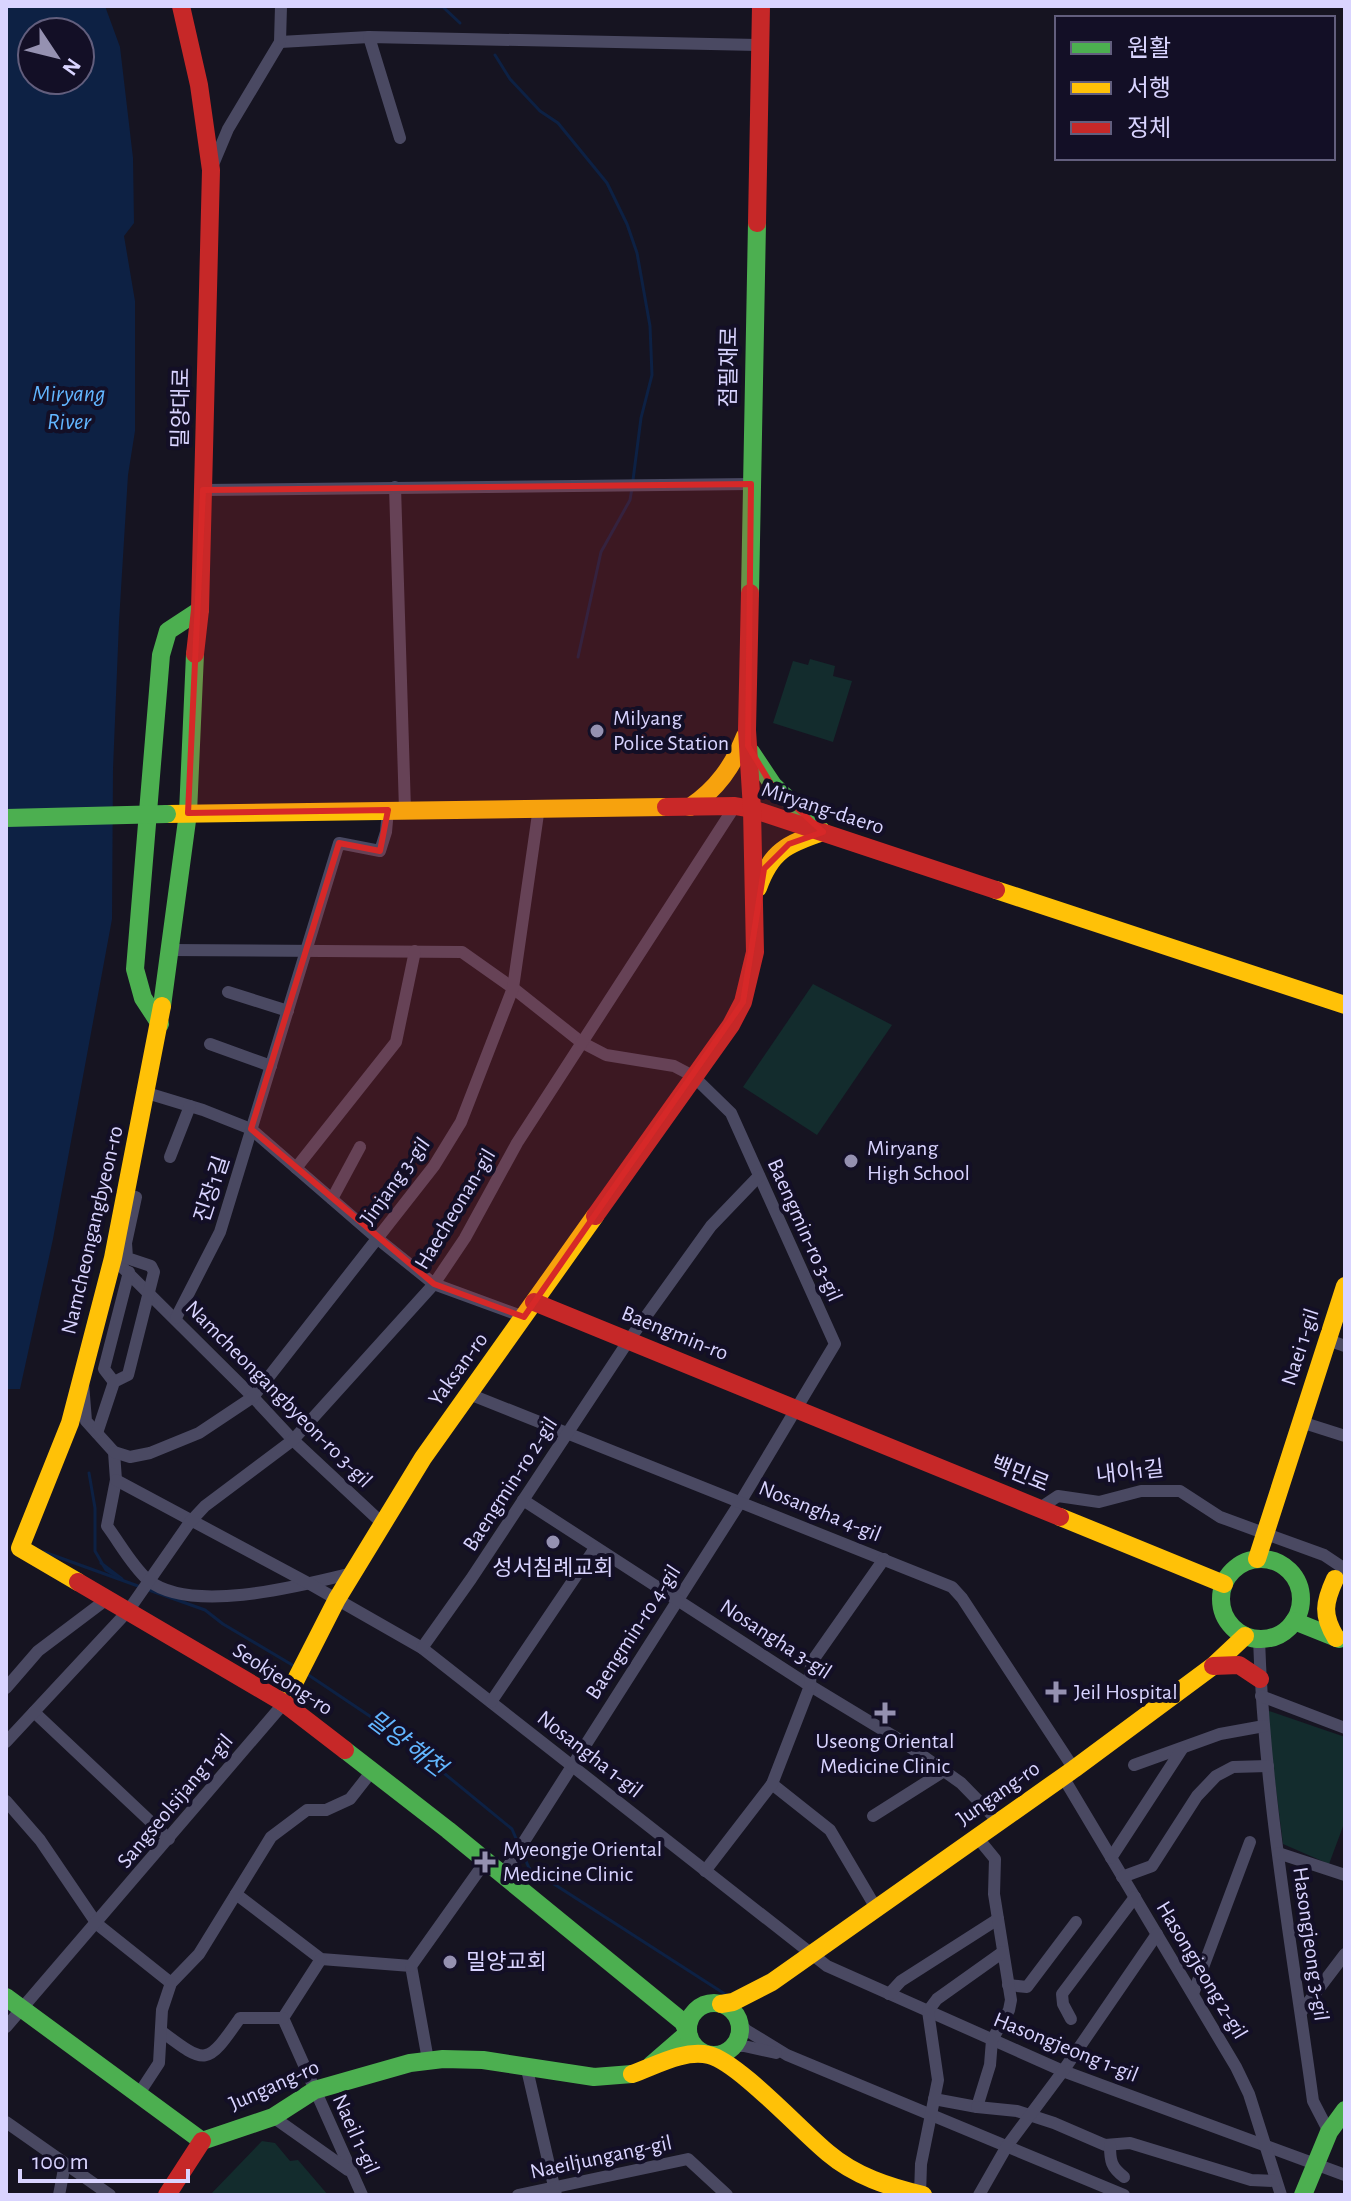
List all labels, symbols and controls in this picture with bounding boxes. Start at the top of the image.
north arrow [16,16,96,96]
legend [1055,16,1335,160]
text: 원활 [1127,36,1171,61]
text: N [58,54,85,79]
text: 서행 [1127,76,1171,101]
text: 정체 [1127,116,1171,141]
street label: 점필재로 [716,326,741,408]
street label: 밀양대로 [168,367,193,449]
water label: Miryang River [32,382,106,434]
place label: Milyang Police Station [613,707,729,754]
marker: Milyang Police Station [588,722,606,740]
street label: Miryang-daero [759,778,887,838]
street label: Namcheongangbyeon-ro [57,1124,127,1336]
street label: Jinjang 3-gil [356,1133,434,1229]
place label: Miryang High School [867,1137,970,1184]
street label: Haecheonan-gil [410,1145,500,1273]
marker: Miryang High School [842,1152,860,1170]
street label: 진장1길 [190,1153,233,1225]
street label: Baengmin-ro 3-gil [764,1155,846,1305]
street label: Namcheongangbyeon-ro 3-gil [181,1296,377,1492]
street label: Baengmin-ro [618,1302,732,1364]
street label: Naei 1-gil [1277,1306,1323,1388]
street label: Yaksan-ro [424,1328,492,1410]
street label: Baengmin-ro 2-gil [459,1413,561,1555]
street label: 백민로 [988,1451,1053,1496]
street label: 내이1길 [1095,1456,1165,1487]
street label: Nosangha 4-gil [756,1477,884,1545]
marker: 성서침례교회 [544,1533,562,1551]
place label: 성서침례교회 [492,1556,614,1579]
street label: Baengmin-ro 4-gil [581,1561,685,1703]
street label: Nosangha 3-gil [716,1595,836,1683]
street label: Seokjeong-ro [229,1639,337,1719]
marker: Jeil Hospital [1045,1681,1067,1703]
place label: Jeil Hospital [1074,1681,1178,1703]
marker: Useong Oriental Medicine Clinic [874,1702,896,1724]
water label: 밀양 해천 [362,1706,453,1783]
street label: Nosangha 1-gil [533,1706,647,1802]
street label: Sangseolsijang 1-gil [113,1730,237,1872]
place label: Useong Oriental Medicine Clinic [816,1730,954,1777]
street label: Jungang-ro [952,1756,1044,1830]
place label: Myeongje Oriental Medicine Clinic [503,1838,662,1885]
marker: Myeongje Oriental Medicine Clinic [474,1851,496,1873]
street label: Hasongjeong 3-gil [1289,1865,1333,2023]
street label: Hasongjeong 2-gil [1152,1897,1252,2043]
place label: 밀양교회 [466,1950,547,1973]
marker: 밀양교회 [441,1953,459,1971]
street label: Hasongjeong 1-gil [990,2008,1142,2086]
street label: Jungang-ro [226,2055,322,2115]
street label: Naeil 1-gil [329,2091,383,2177]
street label: Naeiljungang-gil [528,2131,674,2183]
scale bar [20,2133,188,2183]
text: 100 m [32,2150,89,2174]

